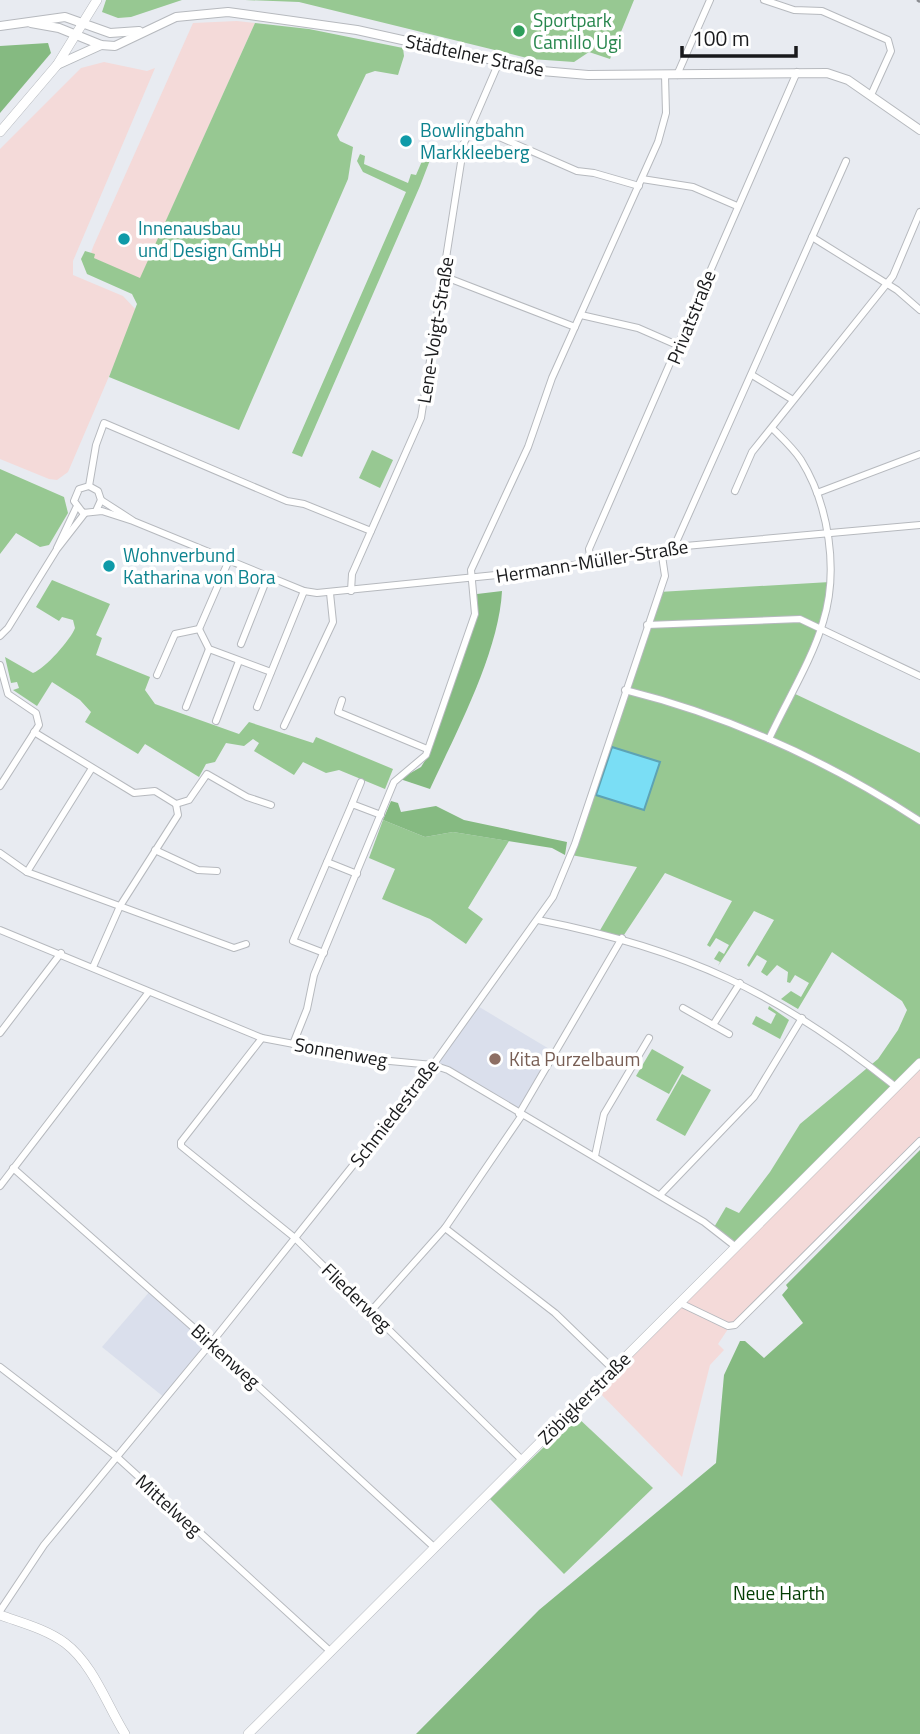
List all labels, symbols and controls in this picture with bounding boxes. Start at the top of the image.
place label: Sportpark Camillo Ugi [533,5,622,56]
scale bar [682,14,796,58]
text: 100 m [692,22,749,54]
marker: Sportpark Camillo Ugi [511,23,527,39]
street label: Städtelner Straße [403,26,547,83]
place label: Bowlingbahn Markkleeberg [420,115,530,166]
marker: Bowlingbahn Markkleeberg [398,133,414,149]
place label: Innenausbau und Design GmbH [138,213,282,264]
marker: Innenausbau und Design GmbH [116,231,132,247]
street label: Lene-Voigt-Straße [409,255,460,405]
street label: Privatstraße [658,265,723,368]
street label: Hermann-Müller-Straße [494,531,690,590]
place label: Wohnverbund Katharina von Bora [123,540,276,591]
marker: Wohnverbund Katharina von Bora [101,558,117,574]
street label: Sonnenweg [292,1029,390,1074]
place label: Kita Purzelbaum [509,1044,640,1073]
marker: Kita Purzelbaum [487,1051,503,1067]
street label: Schmiedestraße [342,1052,445,1173]
street label: Fliederweg [316,1256,399,1338]
street label: Birkenweg [185,1316,268,1395]
street label: Zöbigkerstraße [531,1345,637,1451]
street label: Mittelweg [129,1467,209,1543]
park label: Neue Harth [733,1578,825,1607]

